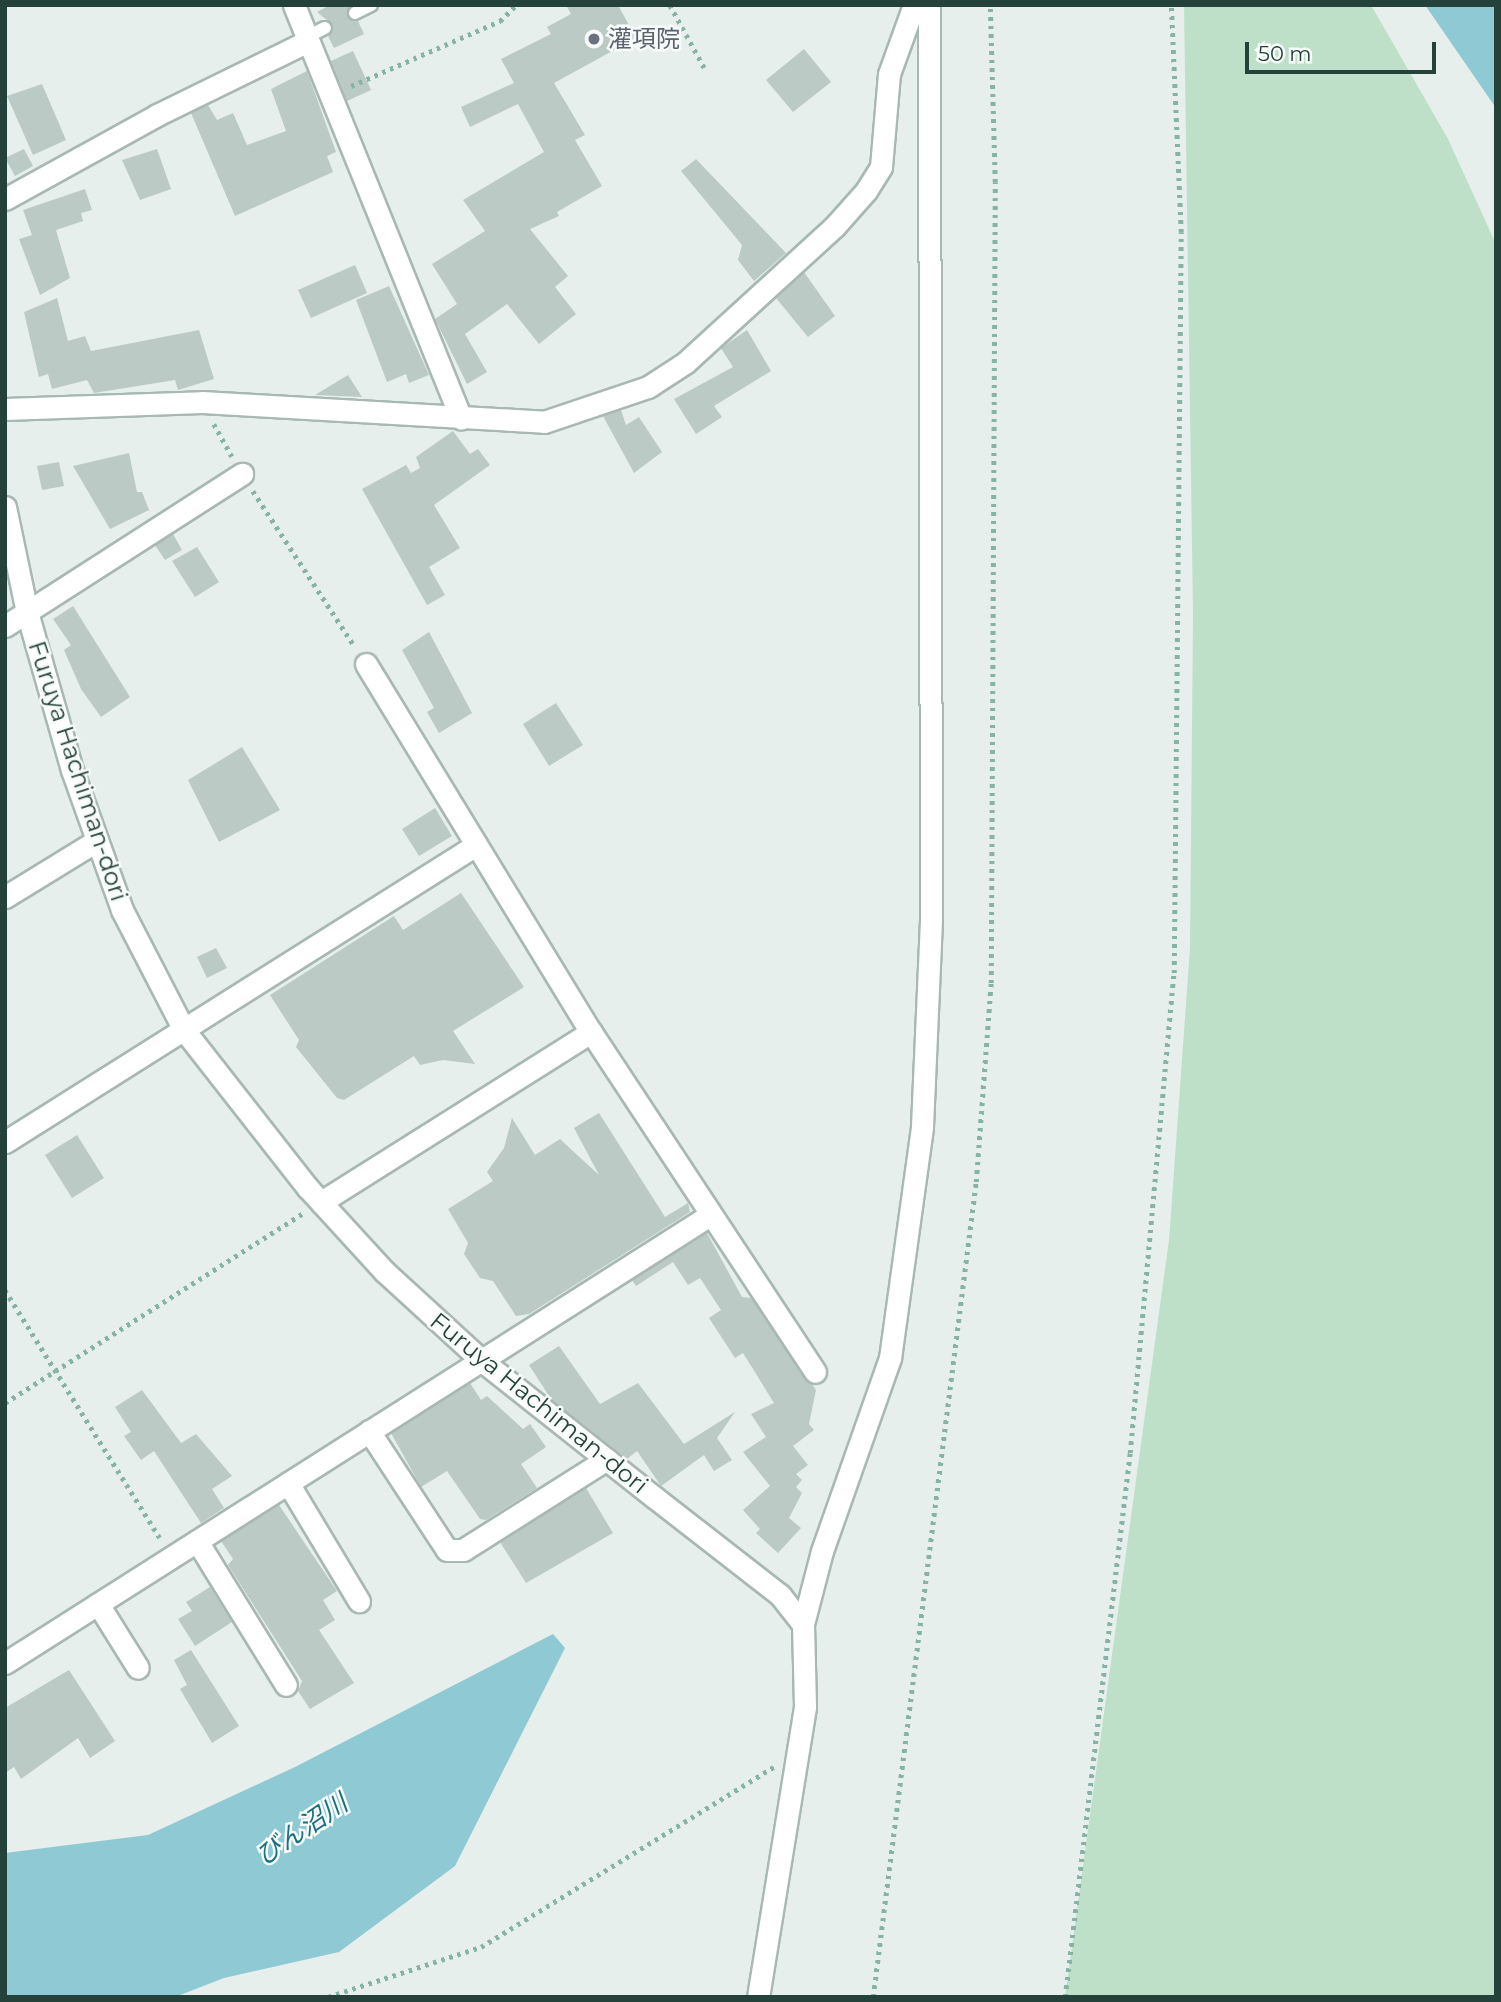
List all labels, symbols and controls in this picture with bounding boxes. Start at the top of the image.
place label: 灌項院 [608,25,680,53]
scale bar [1249,28,1440,72]
marker: 灌項院 [586,31,602,47]
text: 50 m [1258,41,1312,66]
street label: Furuya Hachiman-dori [22,637,134,905]
street label: Furuya Hachiman-dori [424,1306,654,1500]
water label: びん沼川 [250,1788,354,1872]

